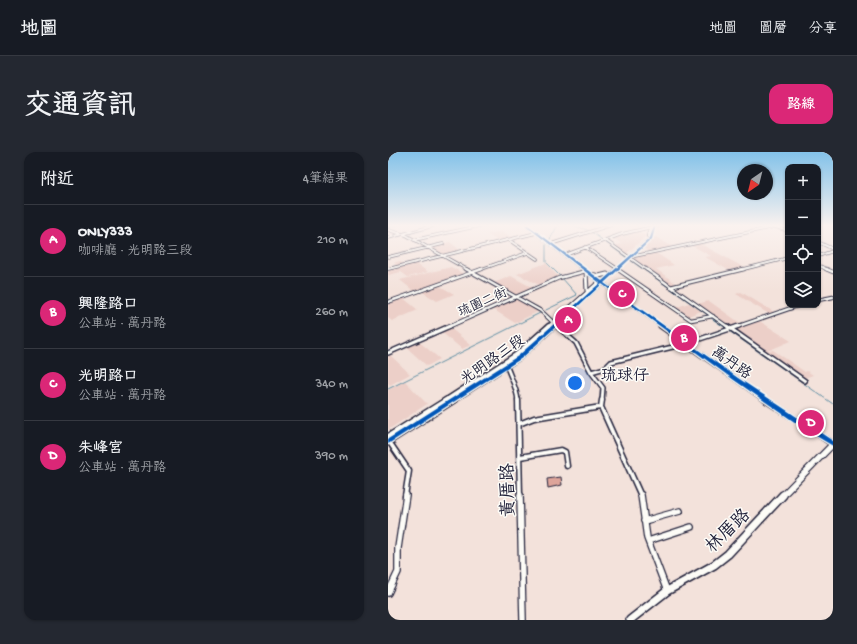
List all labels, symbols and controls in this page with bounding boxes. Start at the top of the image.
text: 地圖 [20,19,58,42]
text: 地圖 [709,21,737,38]
text: 圖層 [759,21,787,38]
text: 分享 [809,21,837,38]
button: 路線 [769,84,833,124]
text: 交通資訊 [24,91,136,124]
north arrow [737,164,773,200]
map controls [785,164,821,308]
button: + [785,164,821,200]
text: 附近 [40,171,74,191]
text: 4筆結果 [303,172,348,187]
button: − [785,200,821,236]
text: ONLY333 [78,223,133,241]
text: A [49,233,57,248]
text: 210 m [317,233,348,248]
button: locate [785,236,821,272]
text: 咖啡廳 · 光明路三段 [78,244,192,259]
button: layers [785,272,821,308]
pin: C [609,279,635,309]
street label: 琉園二街 [456,285,510,321]
text: 興隆路口 [78,296,138,314]
text: B [50,305,56,320]
text: 260 m [315,305,348,320]
pin: A [555,305,581,335]
text: 公車站 · 萬丹路 [78,317,166,332]
pin: B [671,323,697,353]
street label: 光明路三段 [457,332,529,390]
street label: 萬丹路 [707,343,754,384]
district label: 琉球仔 [601,366,649,387]
text: 光明路口 [78,368,138,386]
your location [565,373,585,393]
text: C [49,377,57,392]
text: 340 m [315,377,348,392]
text: 公車站 · 萬丹路 [78,389,166,404]
pin: D [798,408,824,438]
text: 朱峰宮 [78,440,123,458]
text: D [49,449,57,464]
text: 390 m [315,449,348,464]
text: 公車站 · 萬丹路 [78,461,166,476]
street label: 黃厝路 [498,463,520,517]
street label: 林厝路 [701,505,755,558]

